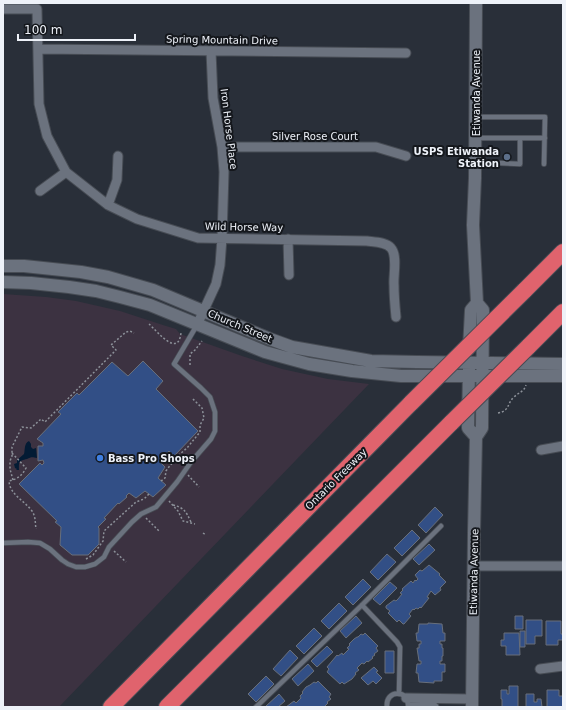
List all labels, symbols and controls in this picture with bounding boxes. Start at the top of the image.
scale bar [18,16,135,42]
text: 100 m [24,23,62,37]
street label: Spring Mountain Drive [166,34,278,46]
street label: Etiwanda Avenue [471,50,482,136]
street label: Iron Horse Place [219,88,239,170]
street label: Silver Rose Court [272,131,358,142]
place label: USPS Etiwanda Station [414,146,499,169]
marker: USPS Etiwanda Station [502,152,512,162]
street label: Wild Horse Way [205,221,283,233]
street label: Church Street [206,307,274,345]
street label: Ontario Freeway [303,446,369,512]
marker: Bass Pro Shops [95,453,105,463]
place label: Bass Pro Shops [108,453,195,464]
street label: Etiwanda Avenue [468,529,480,615]

